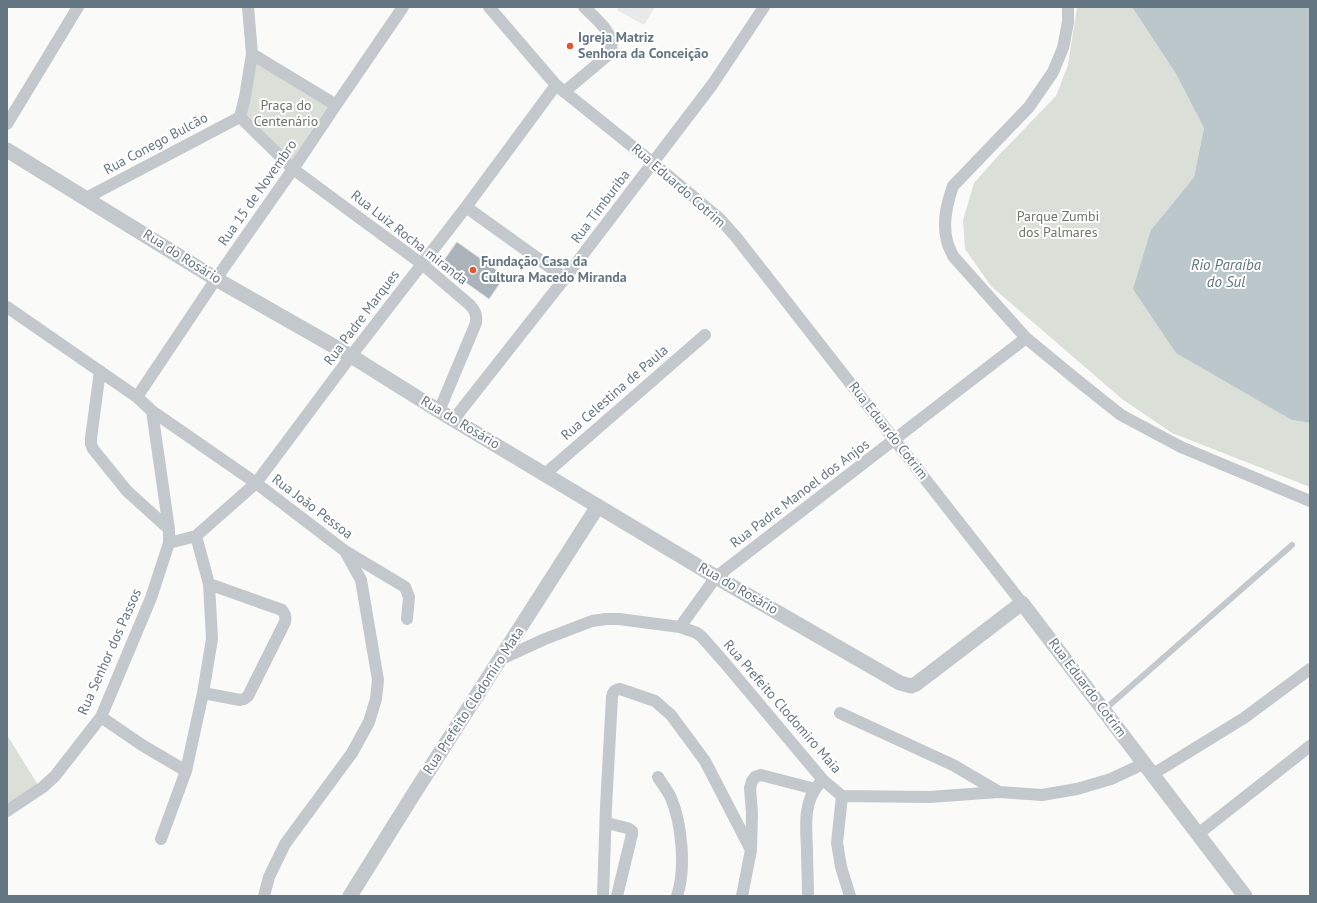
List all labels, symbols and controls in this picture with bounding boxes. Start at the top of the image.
place label: Igreja Matriz Senhora da Conceição [578,30,708,62]
marker: Igreja Matriz Senhora da Conceição [565,41,575,51]
park label: Praça do Centenário [254,98,318,130]
street label: Rua Conego Bulcão [101,110,211,178]
street label: Rua 15 de Novembro [215,137,301,249]
street label: Rua Eduardo Cotrim [628,141,728,231]
street label: Rua Timburiba [568,167,634,247]
street label: Rua Luiz Rocha miranda [347,187,471,289]
park label: Parque Zumbi dos Palmares [1017,209,1099,242]
street label: Rua do Rosário [140,226,224,288]
place label: Fundação Casa da Cultura Macedo Miranda [481,254,627,286]
water label: Rio Paraíba do Sul [1191,257,1261,292]
marker: Fundação Casa da Cultura Macedo Miranda [468,265,478,275]
street label: Rua Padre Marques [321,267,403,369]
street label: Rua Celestina de Paula [558,342,672,444]
street label: Rua Eduardo Cotrim [845,379,931,483]
street label: Rua do Rosário [417,393,503,453]
street label: Rua Padre Manoel dos Anjos [727,436,873,552]
street label: Rua João Pessoa [268,471,356,543]
street label: Rua do Rosário [695,559,781,619]
street label: Rua Senhor dos Passos [75,586,145,718]
street label: Rua Prefeito Clodomiro Mata [420,624,528,778]
street label: Rua Eduardo Cotrim [1044,635,1130,741]
street label: Rua Prefeito Clodomiro Maia [720,637,844,777]

